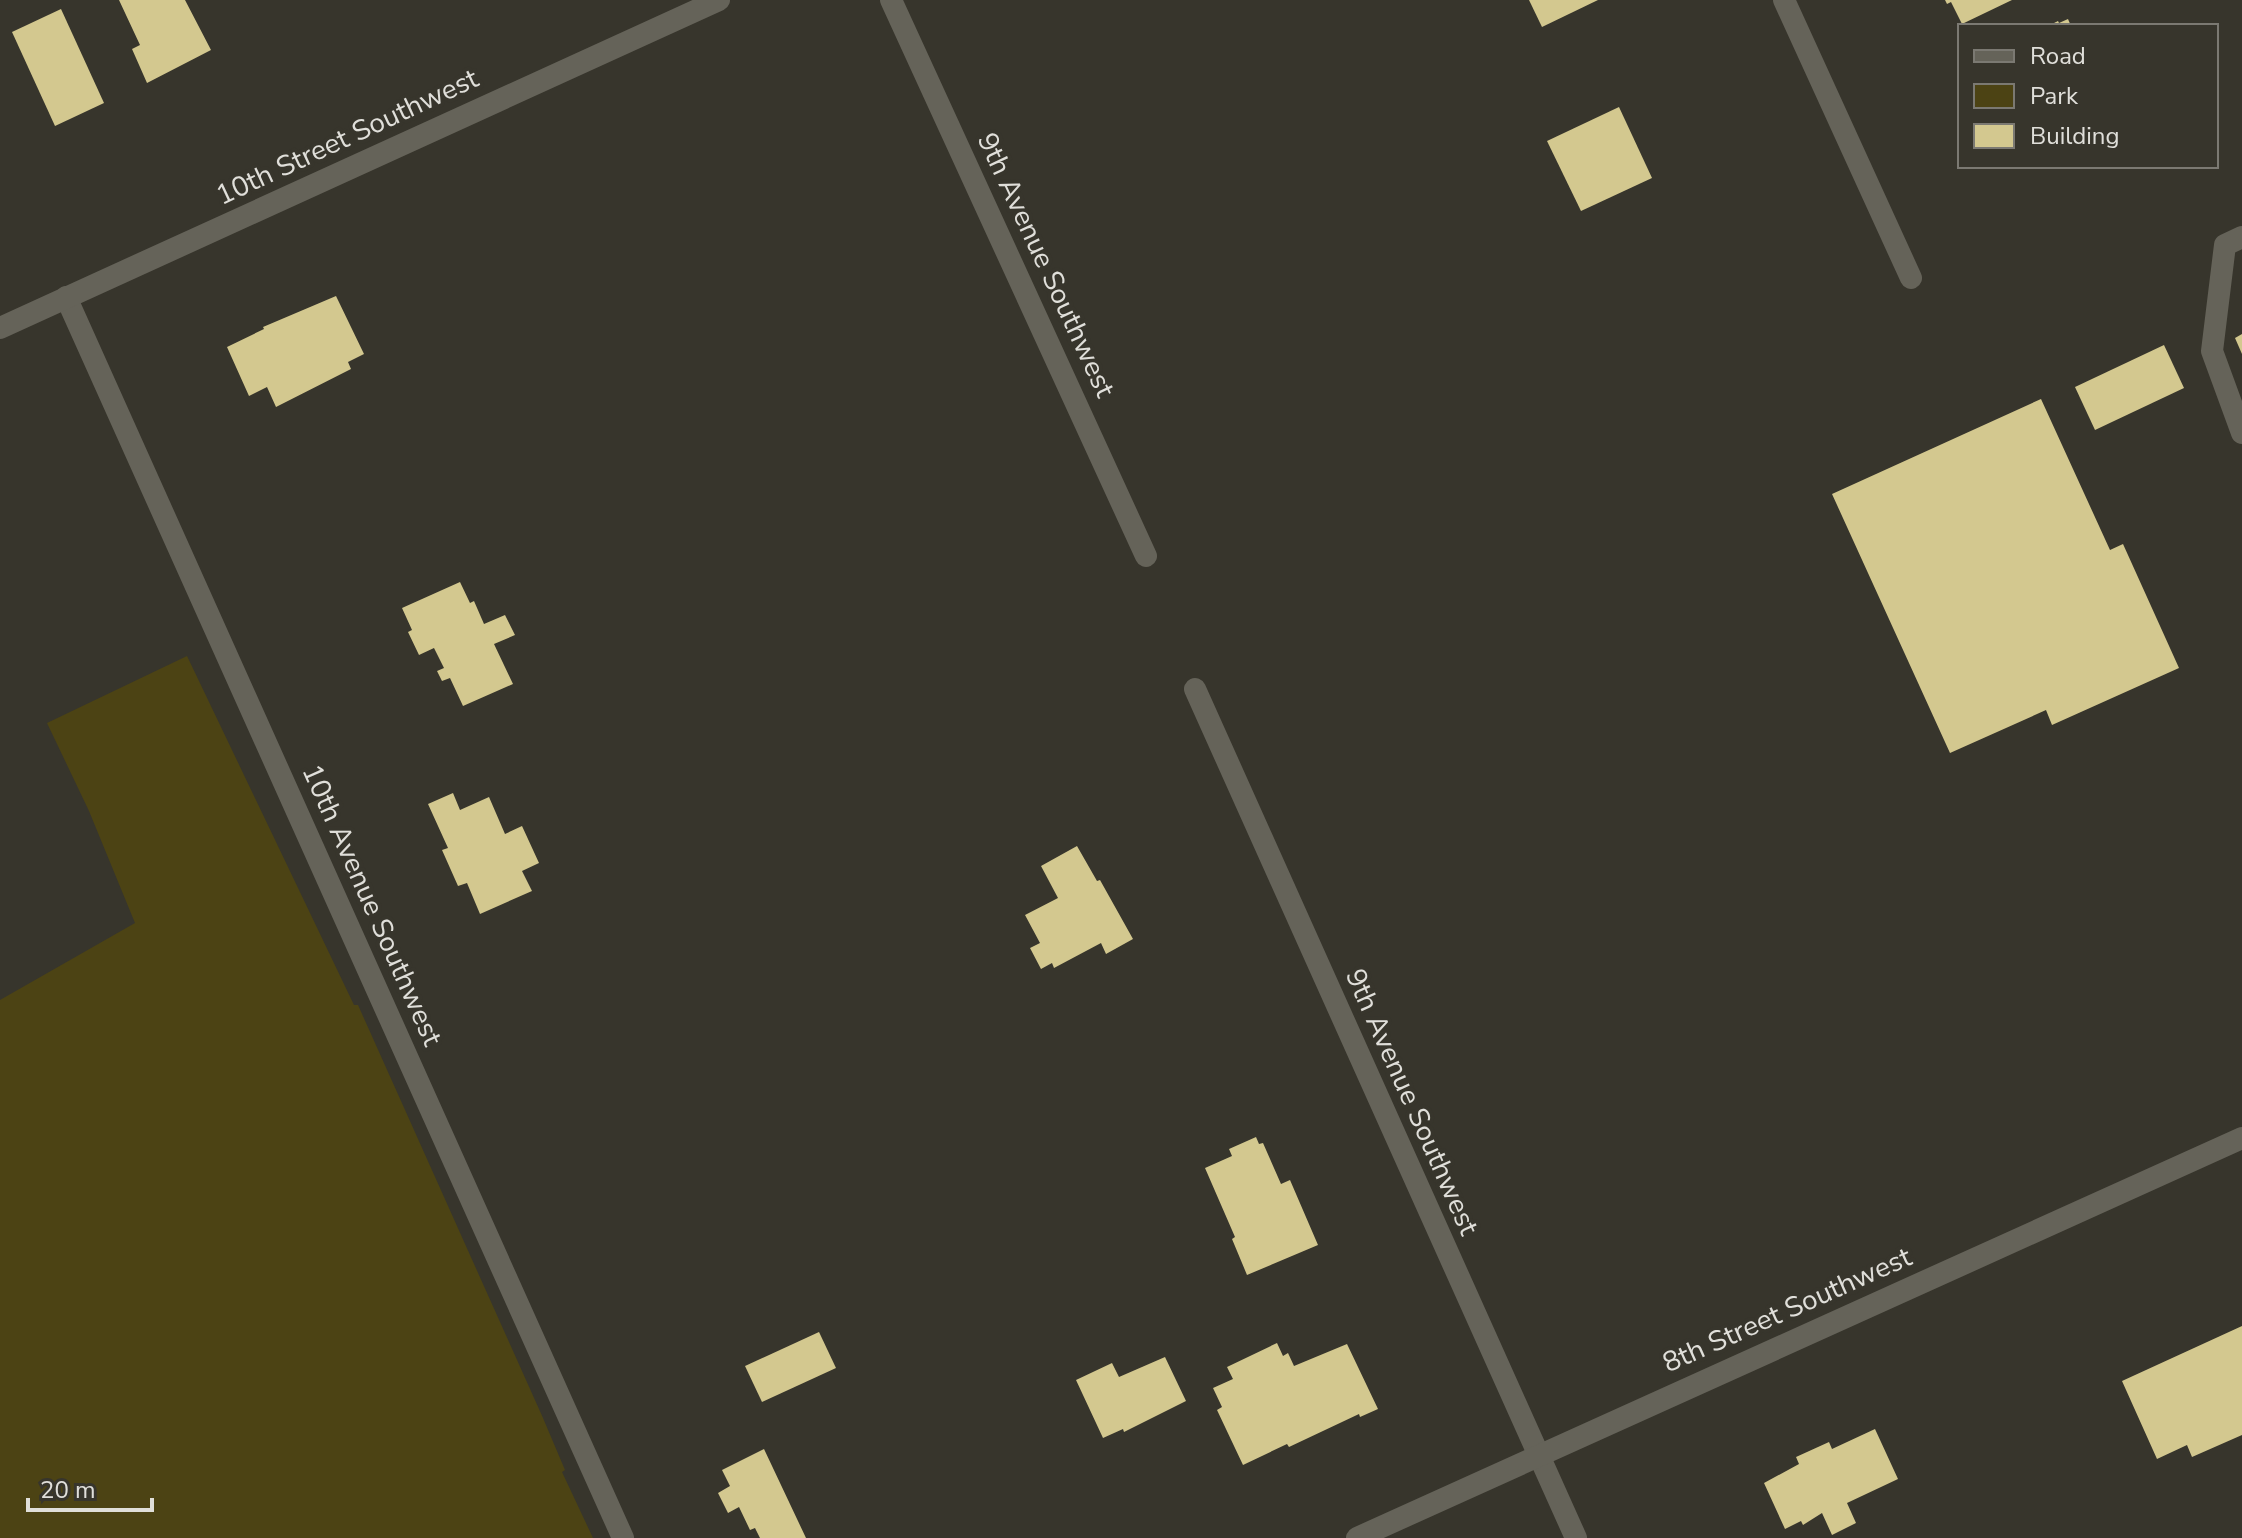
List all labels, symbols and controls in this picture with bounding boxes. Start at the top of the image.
legend [1958,24,2218,168]
text: Road [2030,40,2086,72]
street label: 10th Street Southwest [210,59,485,215]
text: Park [2030,80,2079,112]
text: Building [2030,120,2120,152]
street label: 9th Avenue Southwest [968,127,1124,404]
street label: 10th Avenue Southwest [293,758,451,1052]
street label: 9th Avenue Southwest [1336,963,1488,1241]
street label: 8th Street Southwest [1657,1238,1918,1382]
scale bar [28,1462,152,1512]
text: 20 m [40,1474,96,1506]

